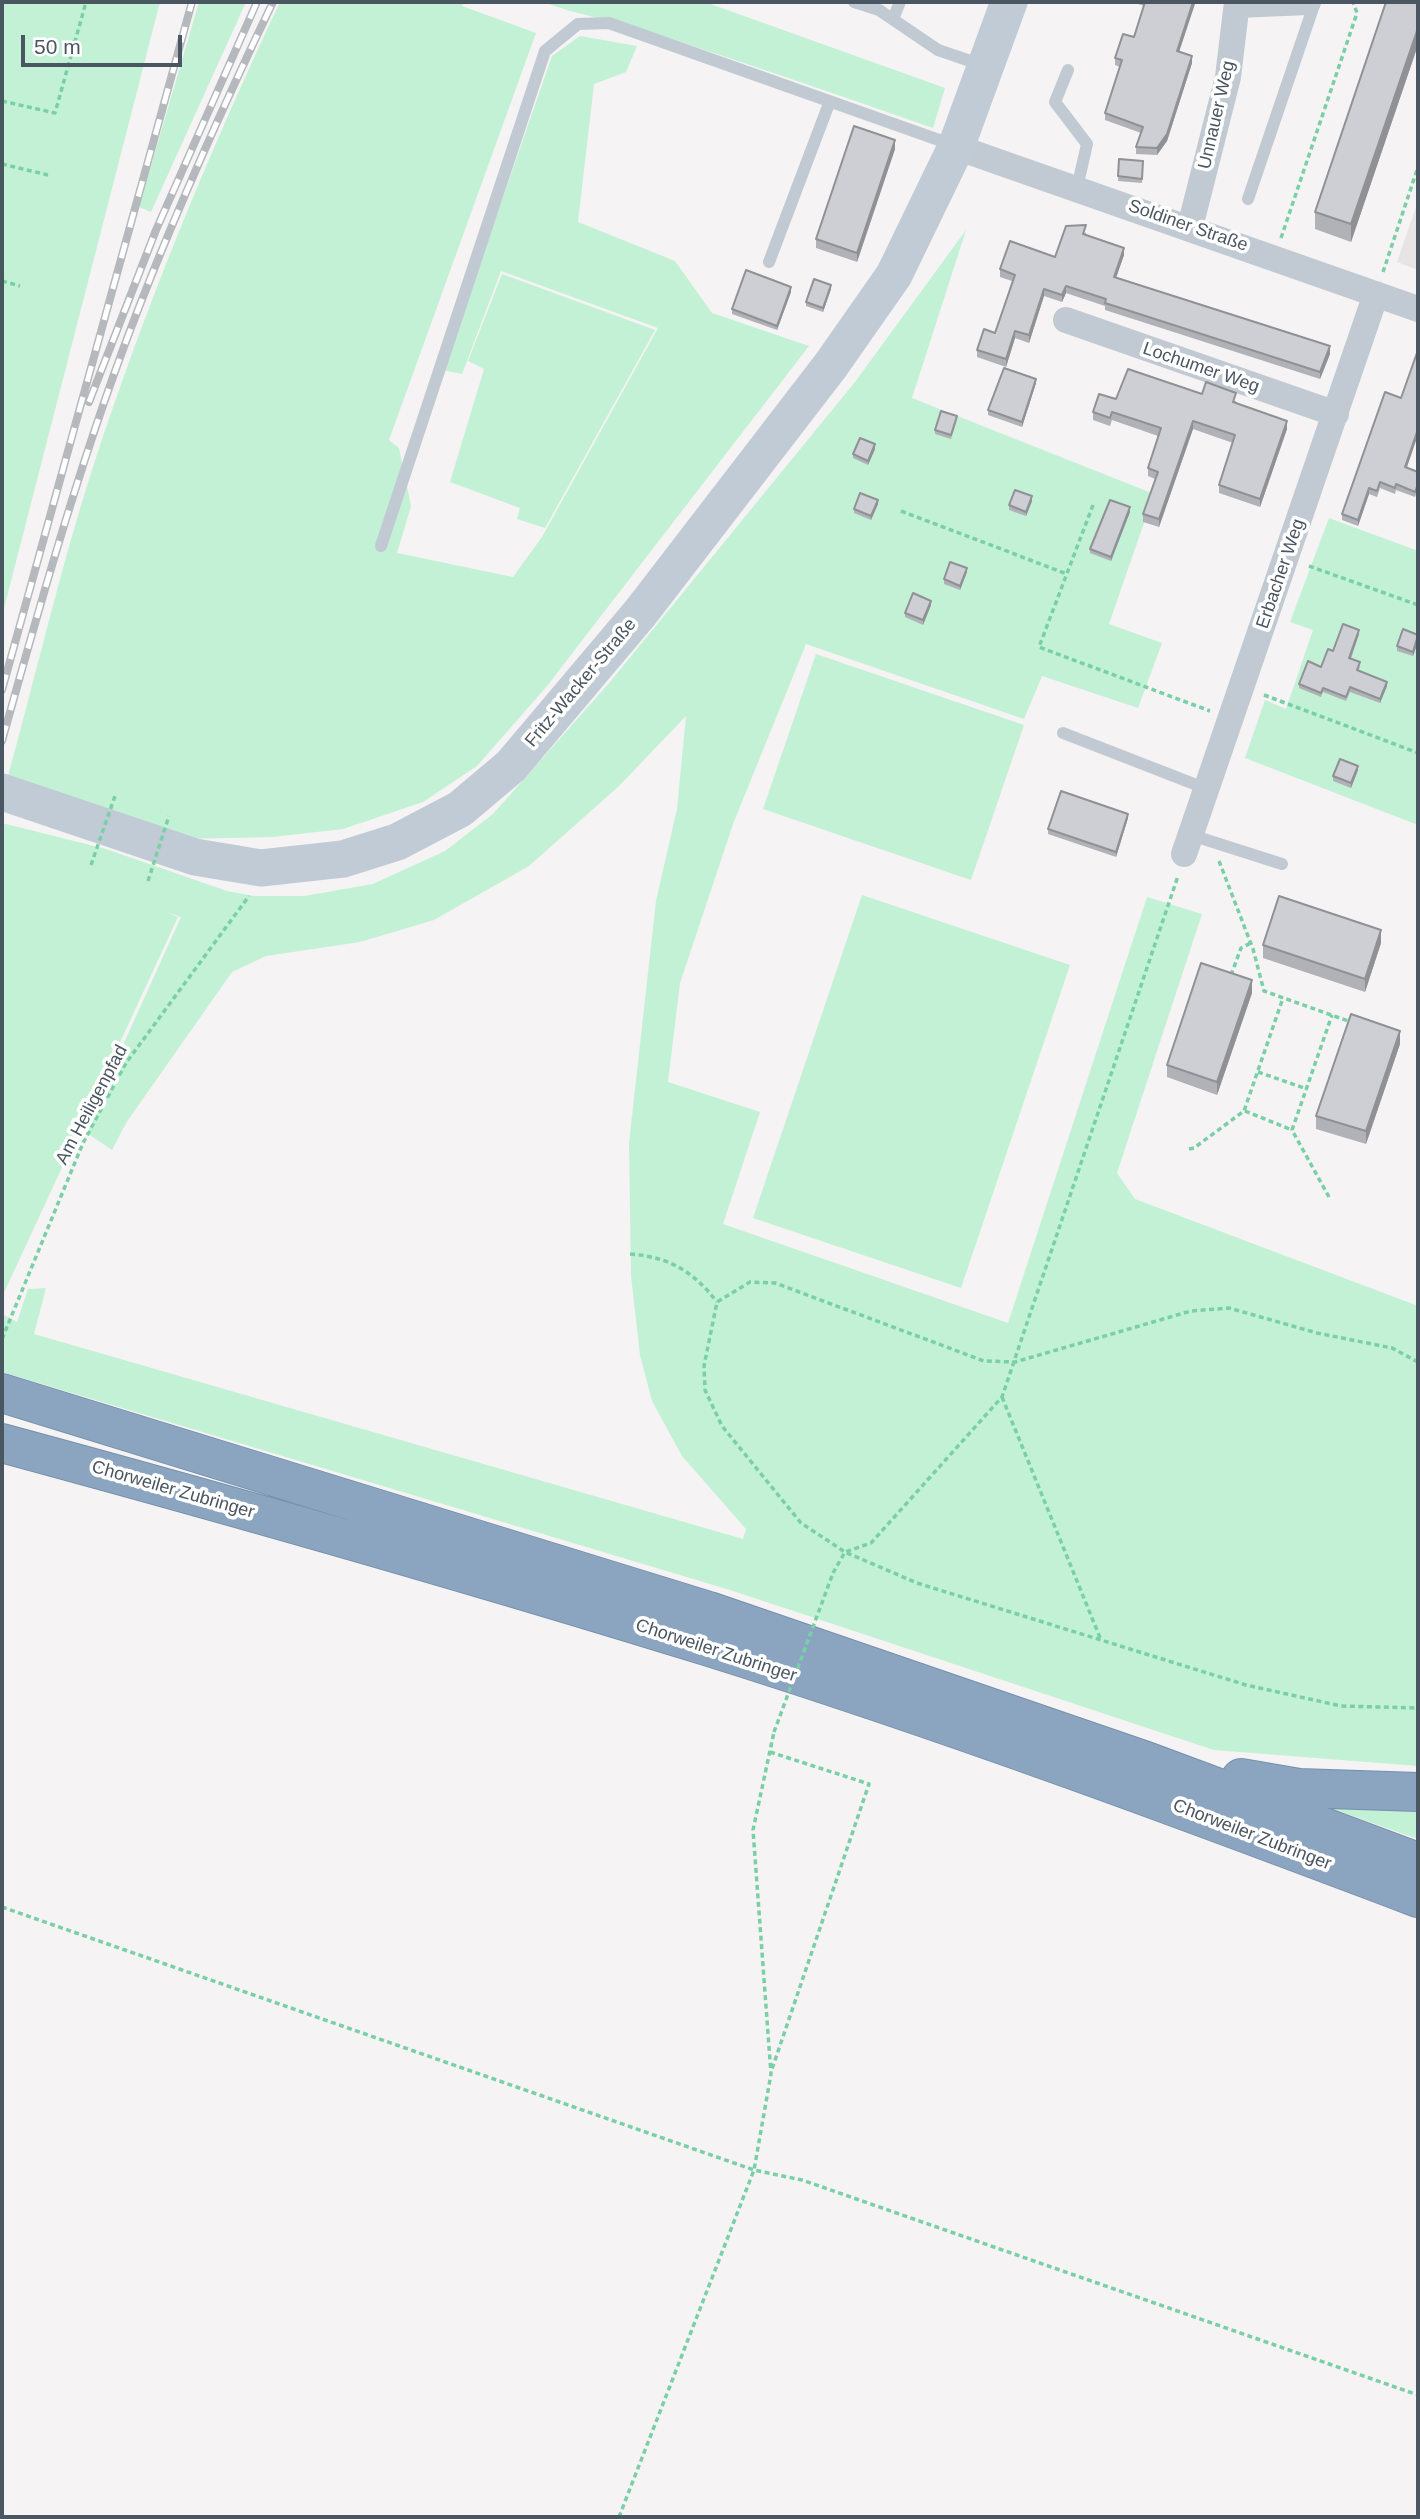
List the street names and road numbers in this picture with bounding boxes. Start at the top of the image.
street label: Unnauer Weg [1194,59,1240,171]
street label: Soldiner Straße [1125,195,1251,257]
street label: Lochumer Weg [1140,338,1262,398]
street label: Erbacher Weg [1252,516,1310,632]
street label: Fritz-Wacker-Straße [521,614,641,752]
street label: Am Heiligenpfad [51,1042,133,1168]
street label: Chorweiler Zubringer [89,1456,257,1524]
street label: Chorweiler Zubringer [633,1615,799,1687]
street label: Chorweiler Zubringer [1170,1795,1334,1875]

